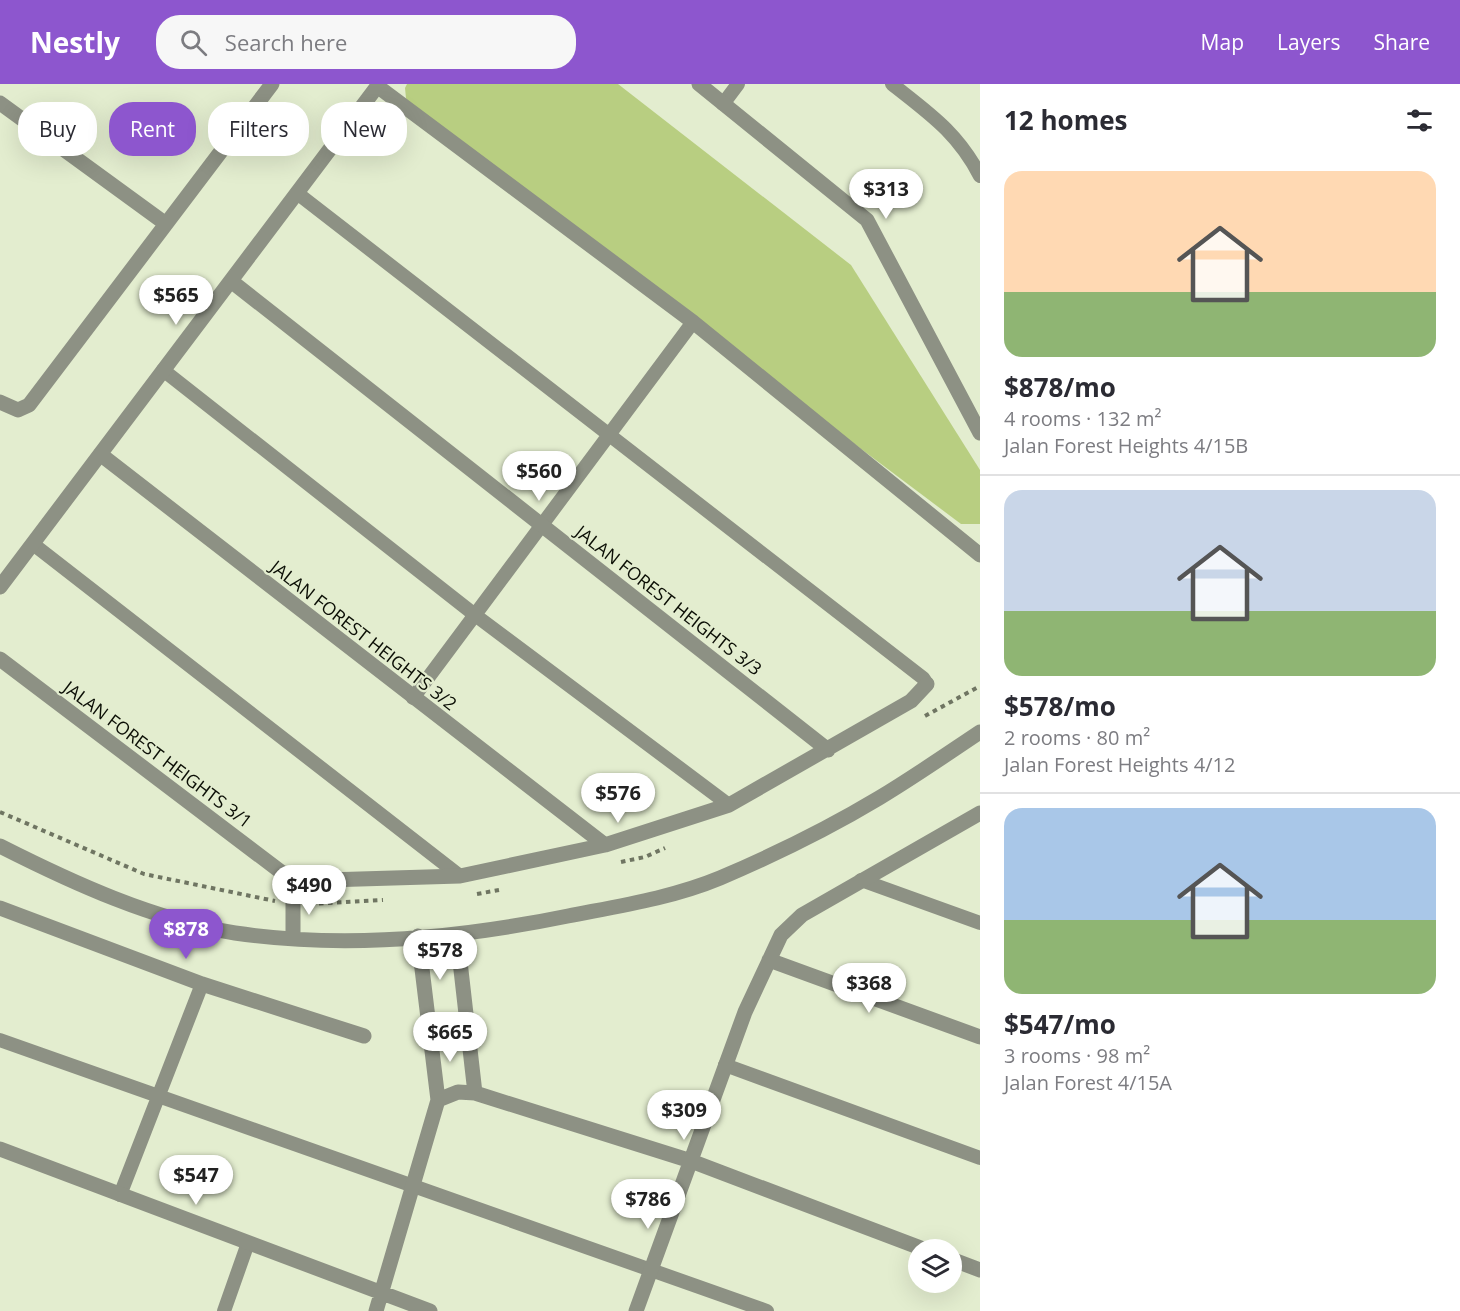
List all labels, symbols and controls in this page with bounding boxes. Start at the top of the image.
search box [156,15,576,69]
text: Nestly [30,23,120,61]
icon: search [177,26,210,59]
text: Search here [225,27,347,57]
text: Map [1201,28,1244,56]
text: Layers [1277,28,1341,56]
text: Share [1374,28,1430,56]
chip: Buy [18,102,97,156]
chip: Rent [109,102,196,156]
chip: Filters [208,102,309,156]
chip: New [321,102,407,156]
text: 12 homes [1004,102,1128,138]
icon: filters [1403,104,1436,137]
pin: $313 [850,169,922,220]
text: $313 [863,175,909,202]
icon: home [1166,210,1274,318]
pin: $565 [140,275,212,326]
text: $565 [153,281,199,308]
text: $878/mo [1004,369,1116,405]
text: 4 rooms · 132 m² [1004,405,1162,432]
text: Jalan Forest Heights 4/15B [1004,432,1248,459]
pin: $560 [503,451,575,502]
text: $560 [516,457,562,484]
street label: JALAN FOREST HEIGHTS 3/3 [569,518,767,680]
icon: home [1166,529,1274,637]
street label: JALAN FOREST HEIGHTS 3/2 [264,553,462,715]
street label: JALAN FOREST HEIGHTS 3/1 [57,674,257,833]
text: $578/mo [1004,688,1116,724]
text: 2 rooms · 80 m² [1004,724,1150,751]
text: Jalan Forest Heights 4/12 [1004,751,1235,778]
pin: $576 [582,773,654,824]
text: $576 [595,779,641,806]
icon: home [1166,847,1274,955]
pin: $490 [273,865,345,916]
text: $490 [286,871,332,898]
pin: $878 [150,909,222,960]
text: $878 [163,915,209,942]
pin: $578 [404,930,476,981]
text: $578 [417,936,463,963]
pin: $368 [833,963,905,1014]
text: $368 [846,969,892,996]
text: $547/mo [1004,1006,1116,1042]
pin: $665 [414,1012,486,1063]
text: $665 [427,1018,473,1045]
text: 3 rooms · 98 m² [1004,1042,1150,1069]
text: Jalan Forest 4/15A [1004,1069,1172,1096]
pin: $309 [648,1090,720,1141]
text: $309 [661,1096,707,1123]
pin: $547 [160,1155,232,1206]
text: $547 [173,1161,219,1188]
pin: $786 [612,1179,684,1230]
text: $786 [625,1185,671,1212]
map controls [908,1239,962,1293]
button: layers [908,1239,962,1293]

